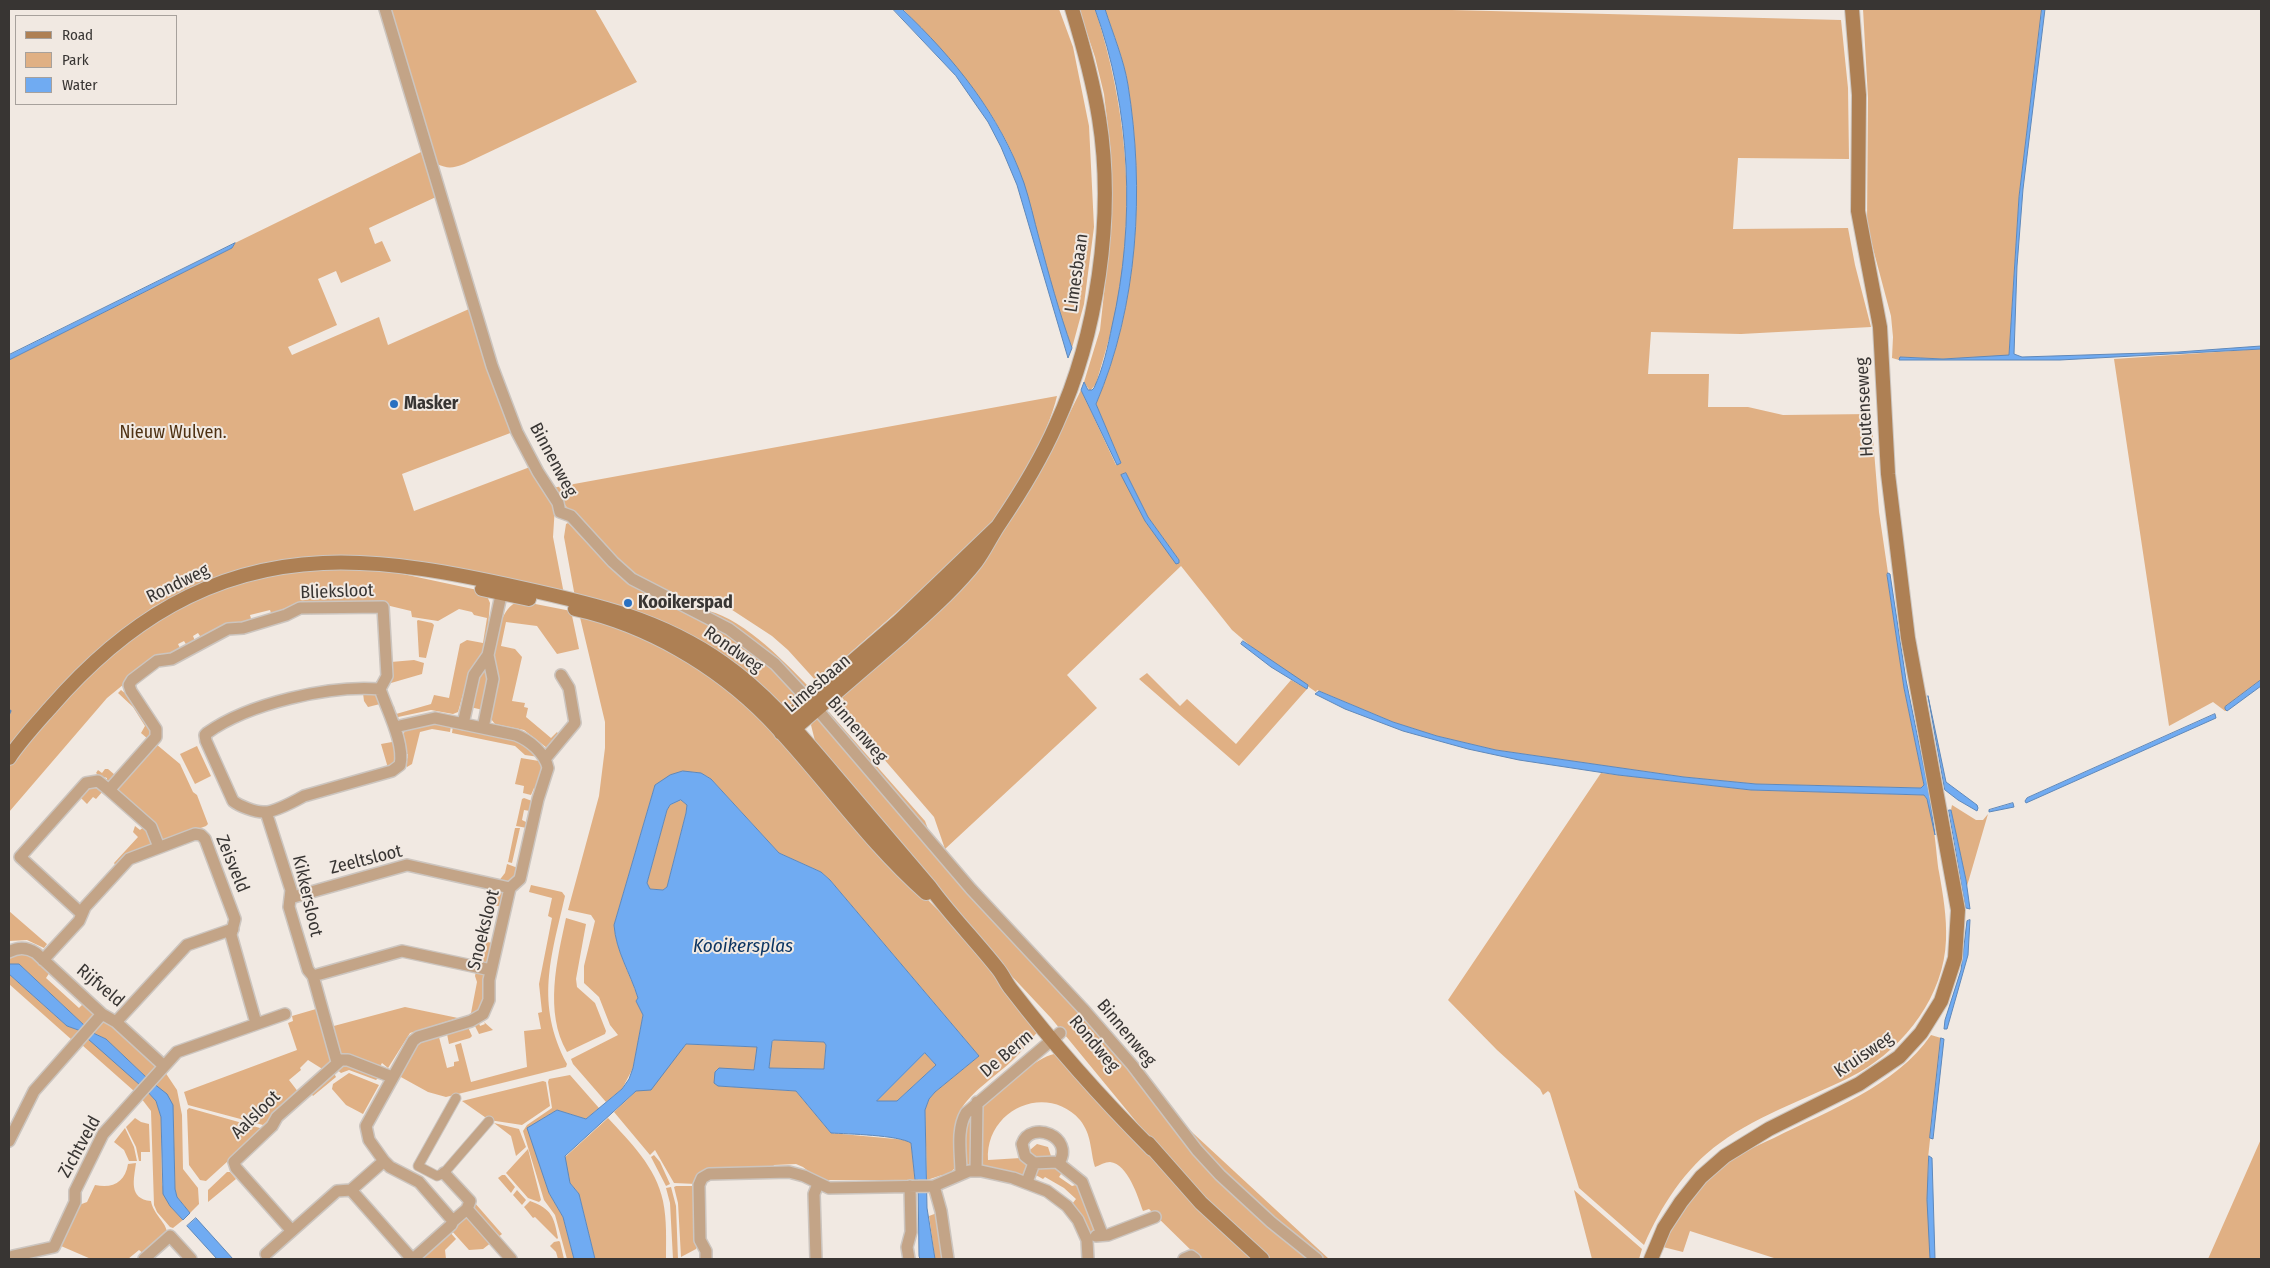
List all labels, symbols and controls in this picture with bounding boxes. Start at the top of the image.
legend [15,15,178,105]
text: Road [62,26,93,44]
text: Park [62,51,89,69]
text: Water [62,76,97,94]
street label: Limesbaan [1061,232,1093,314]
street label: Houtenseweg [1852,357,1878,457]
place label: Masker [404,393,458,415]
marker: Masker [388,398,400,410]
street label: Binnenweg [524,419,582,501]
park label: Nieuw Wulven. [119,422,227,444]
street label: Rondweg [143,560,213,608]
street label: Blieksloot [300,580,374,604]
place label: Kooikerspad [638,592,733,614]
marker: Kooikerspad [622,597,634,609]
street label: Rondweg [699,622,767,678]
street label: Limesbaan [781,650,855,718]
street label: Binnenweg [822,692,892,768]
street label: Zeisveld [211,832,253,896]
street label: Zeeltsloot [328,841,404,879]
street label: Kikkersloot [287,853,327,939]
street label: Snoeksloot [464,887,504,973]
water label: Kooikersplas [693,936,793,958]
street label: Rijfveld [72,960,128,1012]
street label: Binnenweg [1092,995,1160,1071]
street label: Rondweg [1064,1011,1124,1077]
street label: De Berm [976,1026,1038,1082]
street label: Kruisweg [1830,1027,1898,1083]
street label: Aalsloot [227,1086,285,1144]
street label: Zichtveld [54,1112,106,1182]

